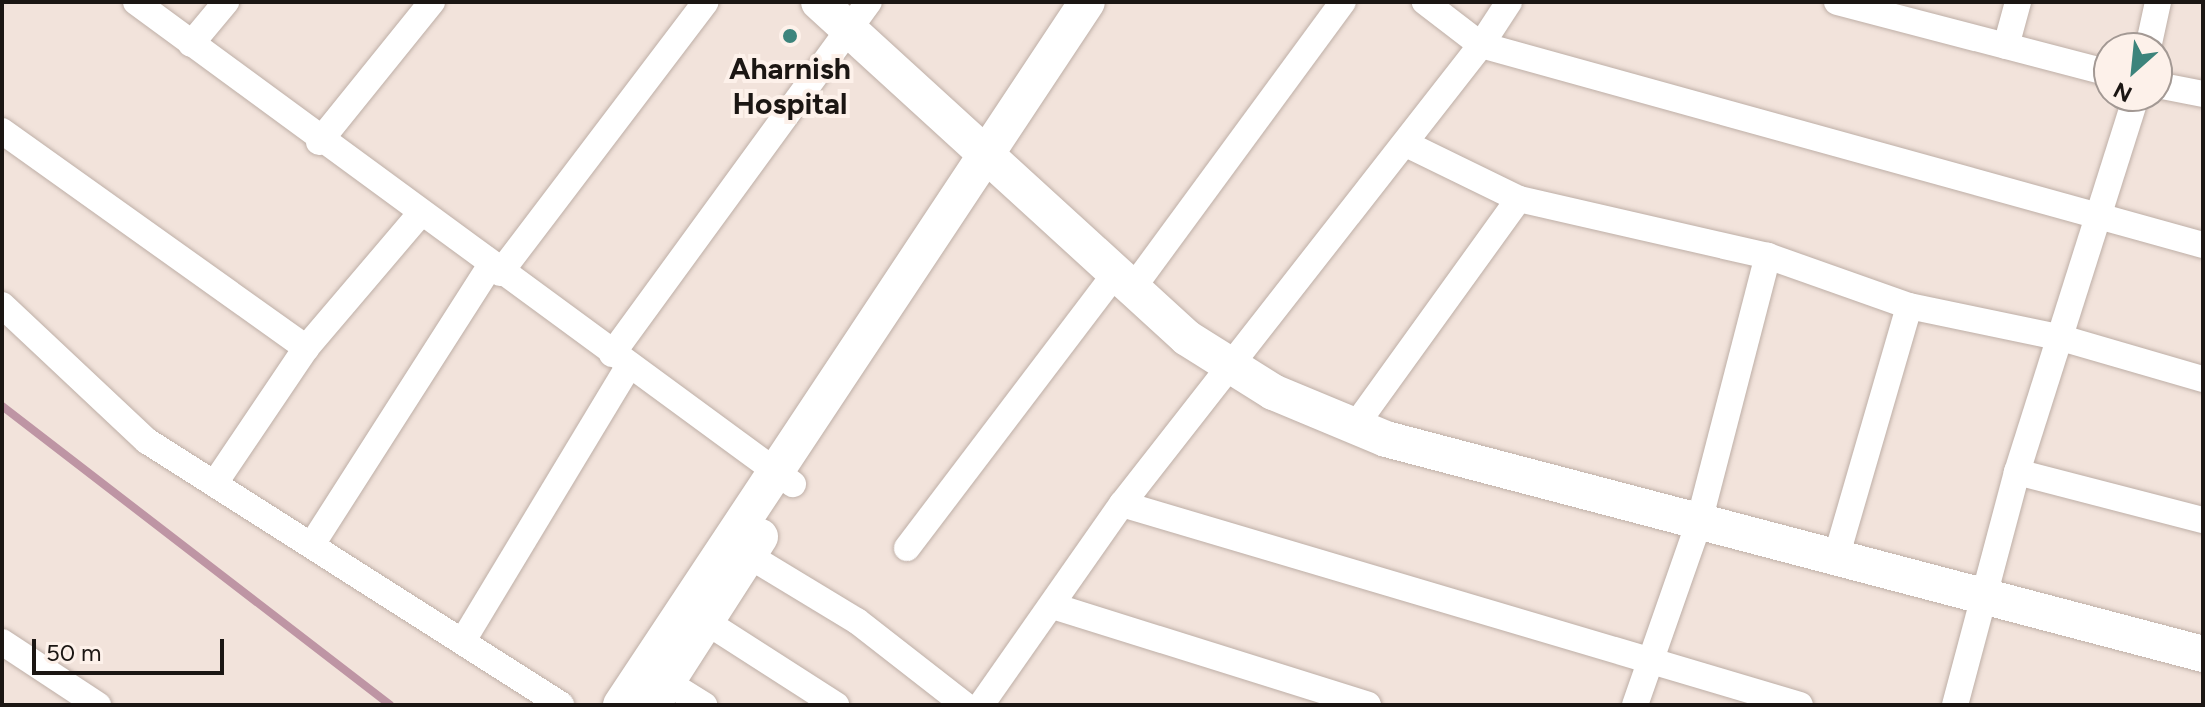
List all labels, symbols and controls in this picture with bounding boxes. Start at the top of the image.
marker: Aharnish Hospital [779,25,801,47]
north arrow [2093,32,2173,112]
place label: Aharnish Hospital [729,51,851,122]
text: N [2109,76,2137,108]
scale bar [36,623,228,673]
text: 50 m [46,638,102,667]

